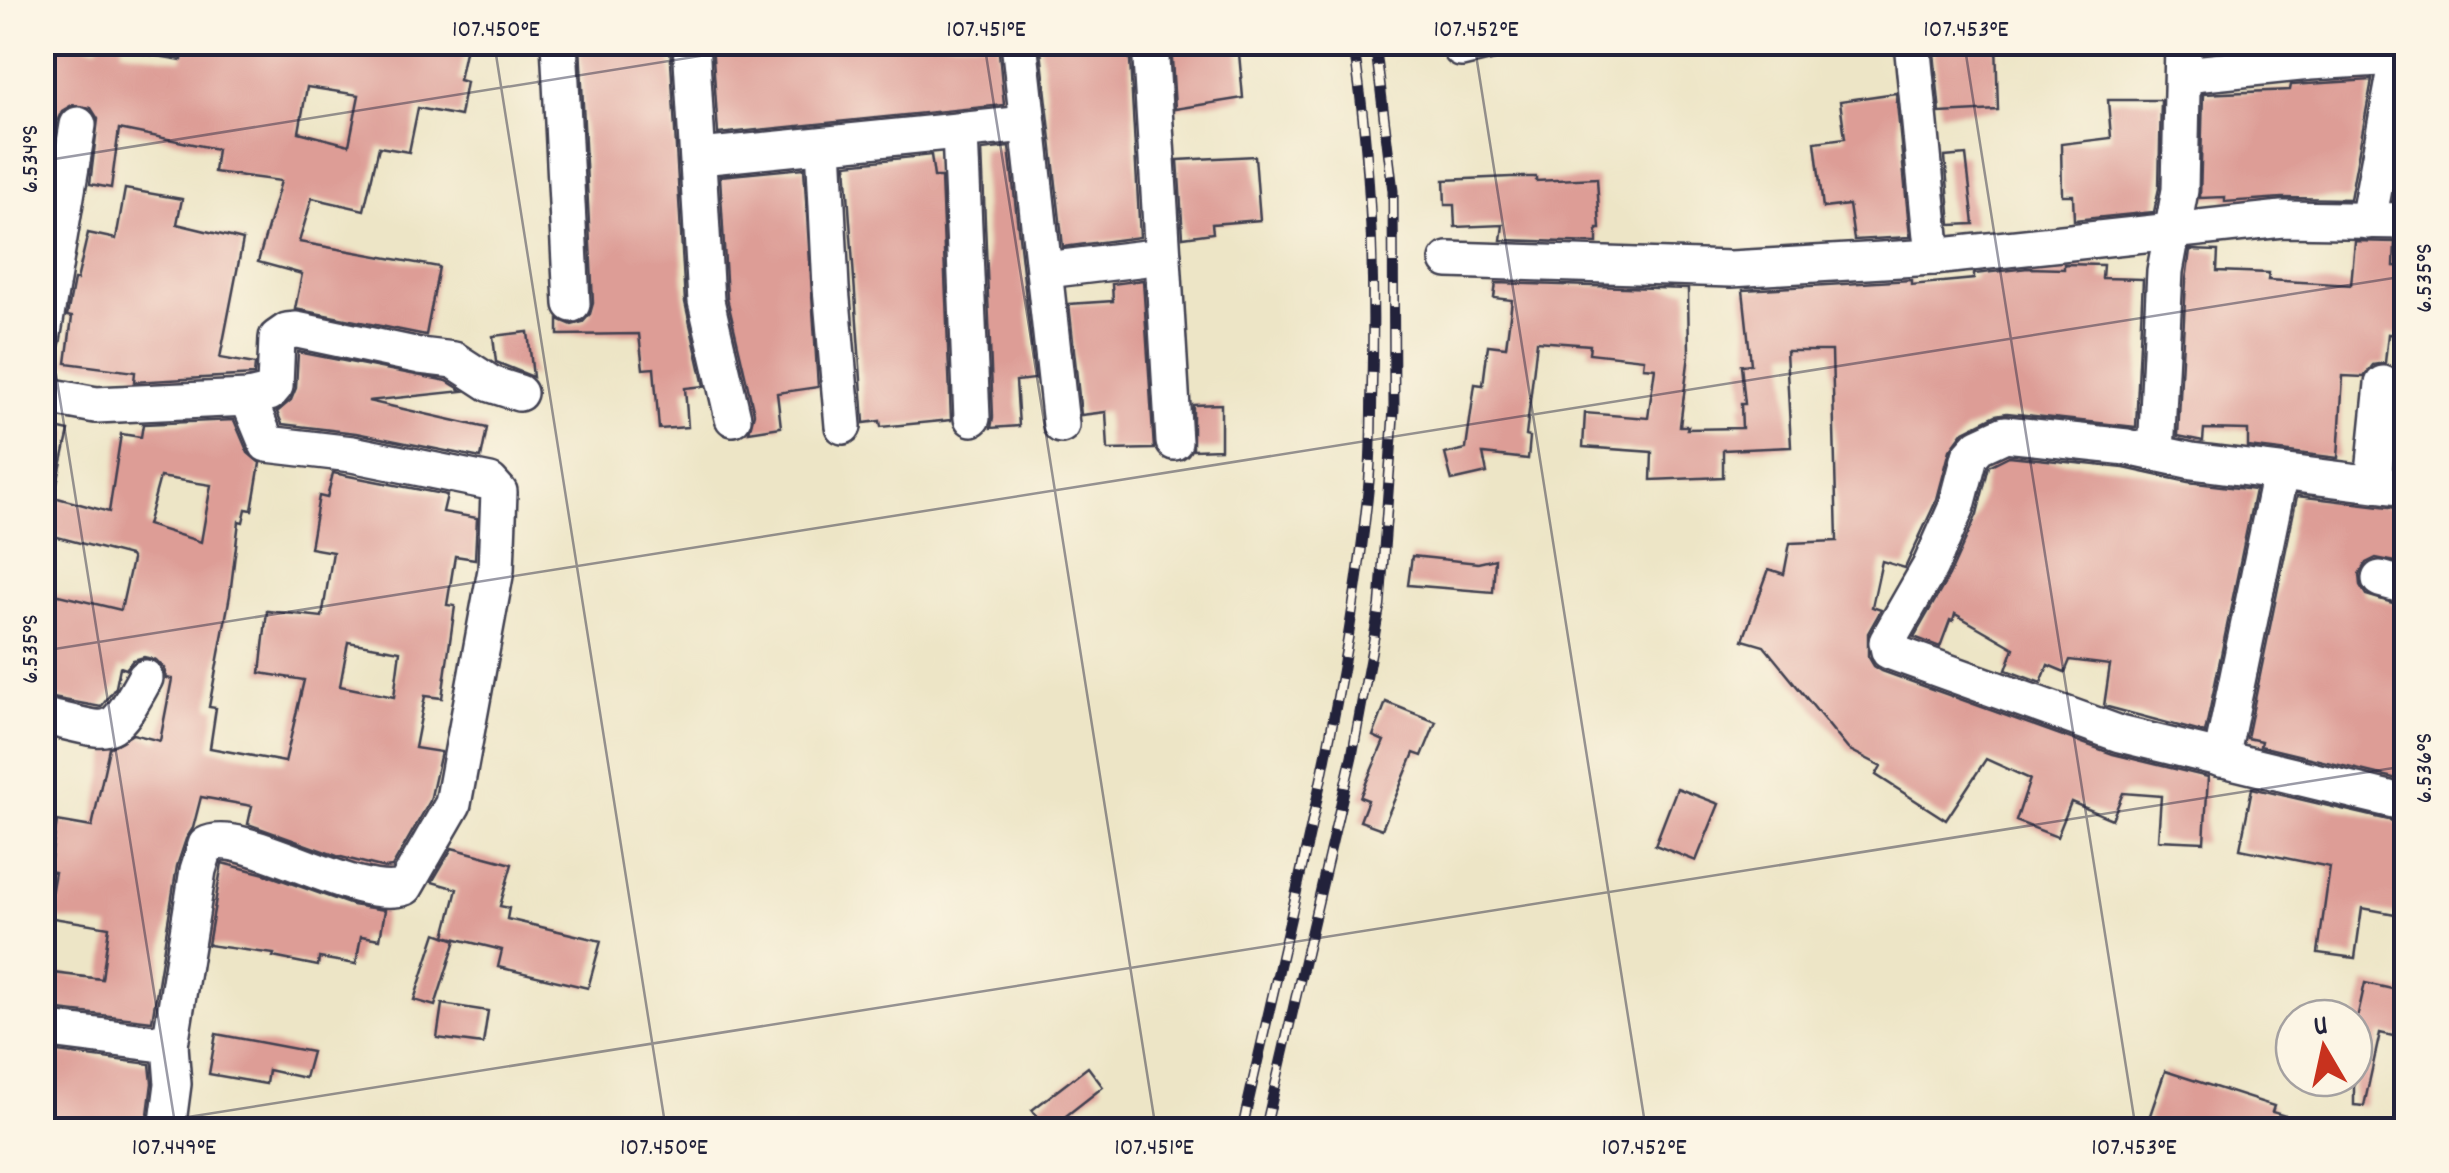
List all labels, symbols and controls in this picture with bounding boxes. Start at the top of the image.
text: 107.450°E [452,13,541,49]
text: 107.451°E [946,13,1026,49]
text: 107.452°E [1433,13,1519,49]
text: 107.453°E [1923,13,2009,49]
text: 6.534°S [14,125,50,193]
text: 6.535°S [2408,243,2444,313]
text: 6.535°S [14,614,50,684]
text: 6.536°S [2408,733,2444,803]
north arrow [2274,998,2374,1098]
text: U [2311,1007,2331,1049]
text: 107.449°E [132,1131,217,1167]
text: 107.450°E [620,1131,709,1167]
text: 107.451°E [1114,1131,1194,1167]
text: 107.452°E [1601,1131,1687,1167]
text: 107.453°E [2091,1131,2177,1167]

